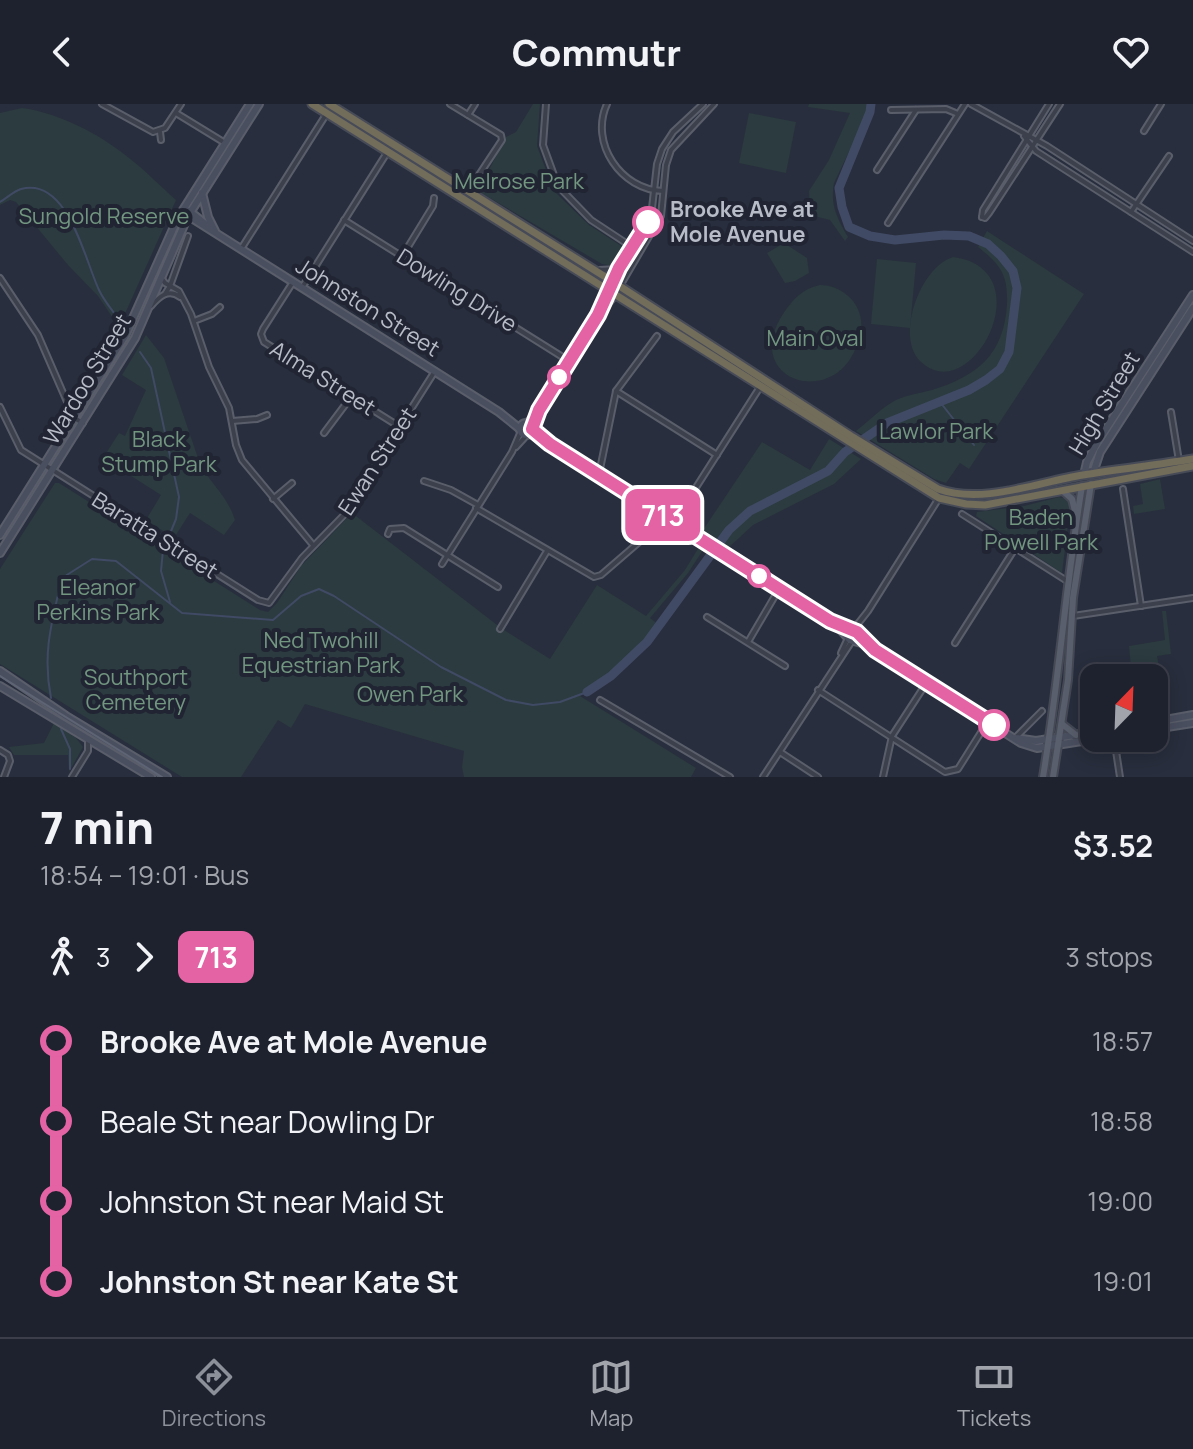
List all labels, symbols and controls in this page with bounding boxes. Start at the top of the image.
text: Commutr [512,28,681,77]
icon: back [40,30,84,74]
icon: heart [1109,30,1153,74]
park label: Melrose Park [454,166,585,196]
place label: Brooke Ave at Mole Avenue [670,194,814,249]
park label: Sungold Reserve [19,201,190,231]
marker: Brooke Ave at Mole Avenue [633,207,663,237]
street label: Dowling Drive [391,241,523,339]
street label: Johnston Street [290,251,446,363]
street label: Wardoo Street [36,308,138,450]
park label: Main Oval [766,323,864,353]
street label: Alma Street [265,334,382,422]
street label: High Street [1061,346,1147,460]
unlabelled marker [548,366,570,388]
street label: Ewan Street [331,401,423,521]
park label: Lawlor Park [879,416,994,446]
park label: Black Stump Park [101,424,218,479]
street label: Baratta Street [86,484,224,586]
line badge: 713 [617,489,709,541]
text: 713 [641,496,685,534]
park label: Baden Powell Park [984,502,1099,557]
unlabelled marker [748,565,770,587]
park label: Eleanor Perkins Park [37,572,161,627]
park label: Ned Twohill Equestrian Park [242,625,401,680]
park label: Southport Cemetery [84,662,188,717]
north arrow [1080,664,1168,752]
map controls [1080,664,1168,752]
park label: Owen Park [357,679,464,709]
unlabelled marker [979,710,1009,740]
text: 7 min [40,797,154,857]
text: $3.52 [1073,825,1153,866]
text: 18:54 – 19:01 · Bus [40,857,249,893]
icon: walk [40,935,84,979]
icon: forward [122,935,166,979]
text: 713 [194,938,238,976]
text: 3 [96,939,110,975]
text: 3 stops [1066,939,1153,975]
text: Brooke Ave at Mole Avenue [100,1021,488,1062]
text: 18:57 [1092,1023,1153,1059]
text: Beale St near Dowling Dr [100,1101,435,1142]
text: 18:58 [1090,1103,1153,1139]
text: Johnston St near Maid St [100,1181,444,1222]
text: 19:00 [1087,1183,1153,1219]
text: Johnston St near Kate St [100,1261,459,1302]
text: 19:01 [1093,1263,1153,1299]
tab: Directions [162,1355,266,1433]
tab: Map [589,1355,633,1433]
tab: Tickets [957,1355,1031,1433]

